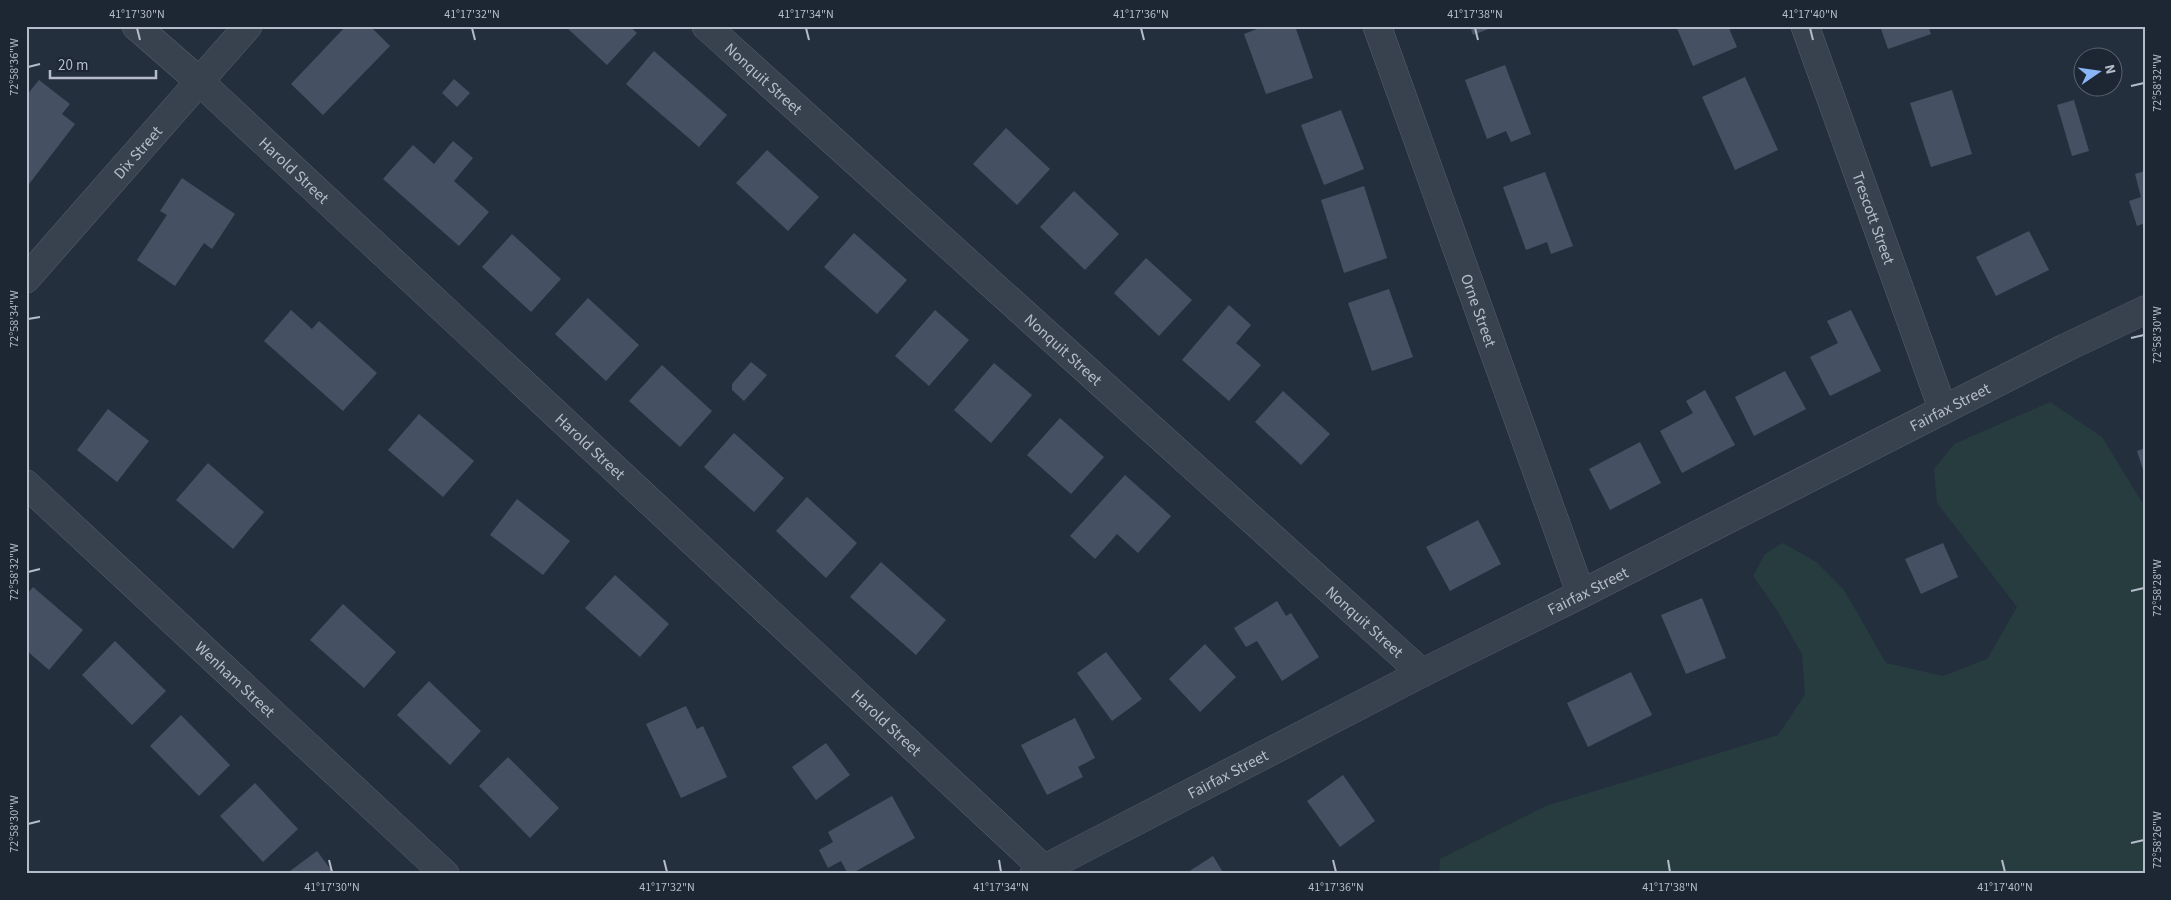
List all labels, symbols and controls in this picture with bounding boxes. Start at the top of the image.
text: 41°17'30"N [109,6,165,23]
text: 41°17'32"N [444,6,500,23]
text: 41°17'34"N [778,6,834,23]
text: 41°17'36"N [1113,6,1169,23]
text: 41°17'38"N [1447,6,1503,23]
text: 41°17'40"N [1782,6,1838,23]
text: 72°58'36"W [6,38,23,96]
street label: Nonquit Street [719,38,807,120]
scale bar [50,48,156,80]
north arrow [2074,48,2124,98]
text: 72°58'32"W [2149,54,2166,112]
text: 20 m [58,55,88,76]
text: N [2099,63,2120,76]
street label: Dix Street [109,121,168,184]
street label: Harold Street [254,132,334,209]
street label: Trescott Street [1846,169,1900,268]
street label: Orne Street [1455,271,1502,351]
text: 72°58'34"W [6,290,23,348]
text: 72°58'30"W [2149,306,2166,364]
street label: Nonquit Street [1019,309,1107,391]
street label: Fairfax Street [1906,378,1995,437]
street label: Harold Street [550,408,630,486]
text: 72°58'32"W [6,543,23,601]
text: 72°58'28"W [2149,559,2166,617]
street label: Fairfax Street [1544,562,1633,621]
street label: Nonquit Street [1320,581,1408,664]
street label: Wenham Street [190,637,280,723]
street label: Harold Street [846,685,927,762]
street label: Fairfax Street [1184,744,1273,805]
text: 72°58'30"W [6,795,23,853]
text: 72°58'26"W [2149,811,2166,869]
text: 41°17'30"N [304,879,360,896]
text: 41°17'32"N [639,879,695,896]
text: 41°17'34"N [973,879,1029,896]
text: 41°17'36"N [1308,879,1364,896]
text: 41°17'38"N [1642,879,1698,896]
text: 41°17'40"N [1977,879,2033,896]

